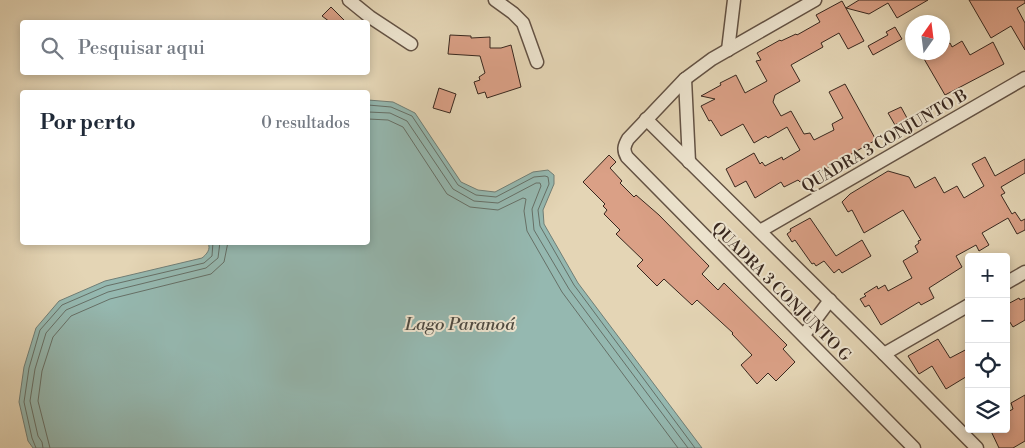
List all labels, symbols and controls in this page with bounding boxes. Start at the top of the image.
north arrow [905,15,950,60]
search box [20,20,370,75]
icon: search [38,34,66,62]
text: Pesquisar aqui [78,36,205,60]
street label: QUADRA 3 CONJUNTO B [798,85,971,197]
text: Por perto [40,110,136,136]
text: 0 resultados [261,113,350,133]
street label: QUADRA 3 CONJUNTO G [707,218,855,366]
map controls [965,253,1010,433]
button: + [965,253,1010,298]
button: − [965,298,1010,343]
water label: Lago Paranoá [404,313,516,336]
button: locate [965,343,1010,388]
button: layers [965,388,1010,433]

